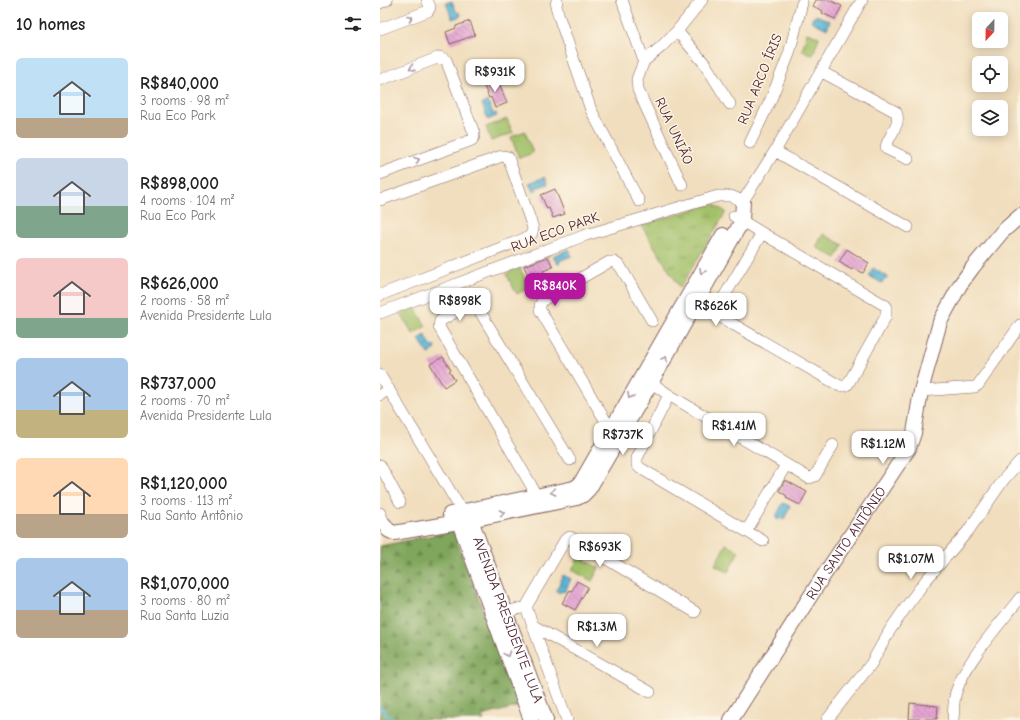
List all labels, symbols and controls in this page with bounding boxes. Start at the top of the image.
north arrow [972,12,1008,48]
map controls [972,12,1008,136]
icon: filters [342,13,364,35]
one-way arrow [406,14,413,22]
text: 10 homes [16,15,85,34]
street label: RUA ARCO ÍRIS [734,31,786,127]
button: locate [972,56,1008,92]
pin: R$931K [462,59,528,93]
one-way arrow [408,64,415,72]
text: R$931K [474,64,516,79]
icon: home [48,74,96,122]
text: R$840,000 [140,74,219,93]
text: 3 rooms · 98 m² [140,93,229,108]
street label: RUA UNIÃO [651,95,697,167]
button: layers [972,100,1008,136]
text: Rua Eco Park [140,108,216,123]
one-way arrow [413,157,420,165]
icon: home [48,174,96,222]
text: R$898,000 [140,174,219,193]
text: 4 rooms · 104 m² [140,193,234,208]
text: Rua Eco Park [140,208,216,223]
street label: RUA ECO PARK [508,208,602,256]
one-way arrow [699,267,706,274]
pin: R$840K [522,273,588,307]
icon: home [48,274,96,322]
text: R$626,000 [140,274,219,293]
text: R$840K [534,278,576,293]
pin: R$898K [427,288,493,322]
text: 2 rooms · 58 m² [140,293,229,308]
text: R$898K [439,293,481,308]
pin: R$626K [683,293,749,327]
text: R$626K [695,298,737,313]
text: Avenida Presidente Lula [140,308,272,323]
one-way arrow [660,356,667,363]
icon: home [48,374,96,422]
text: R$737,000 [140,374,216,393]
one-way arrow [627,392,634,399]
text: 2 rooms · 70 m² [140,393,229,408]
text: Avenida Presidente Lula [140,408,272,423]
pin: R$1.41M [697,413,771,447]
text: R$1.41M [712,418,756,433]
pin: R$737K [590,422,656,456]
text: R$737K [603,427,643,442]
pin: R$1.12M [846,431,920,465]
text: R$1.12M [861,436,905,451]
icon: home [48,474,96,522]
text: R$1,120,000 [140,474,227,493]
street label: RUA SANTO ANTÔNIO [802,483,889,603]
one-way arrow [550,487,556,495]
text: 3 rooms · 113 m² [140,493,232,508]
text: Rua Santo Antônio [140,508,243,523]
one-way arrow [499,509,506,518]
street label: AVENIDA PRESIDENTE LULA [470,534,547,705]
pin: R$693K [567,534,633,568]
text: R$693K [579,539,621,554]
pin: R$1.07M [874,546,948,580]
text: R$1.07M [888,551,934,566]
icon: home [48,574,96,622]
text: R$1,070,000 [140,574,230,593]
text: 3 rooms · 80 m² [140,593,230,608]
text: Rua Santa Luzia [140,608,229,623]
pin: R$1.3M [564,614,630,648]
text: R$1.3M [577,619,617,634]
one-way arrow [502,650,511,657]

